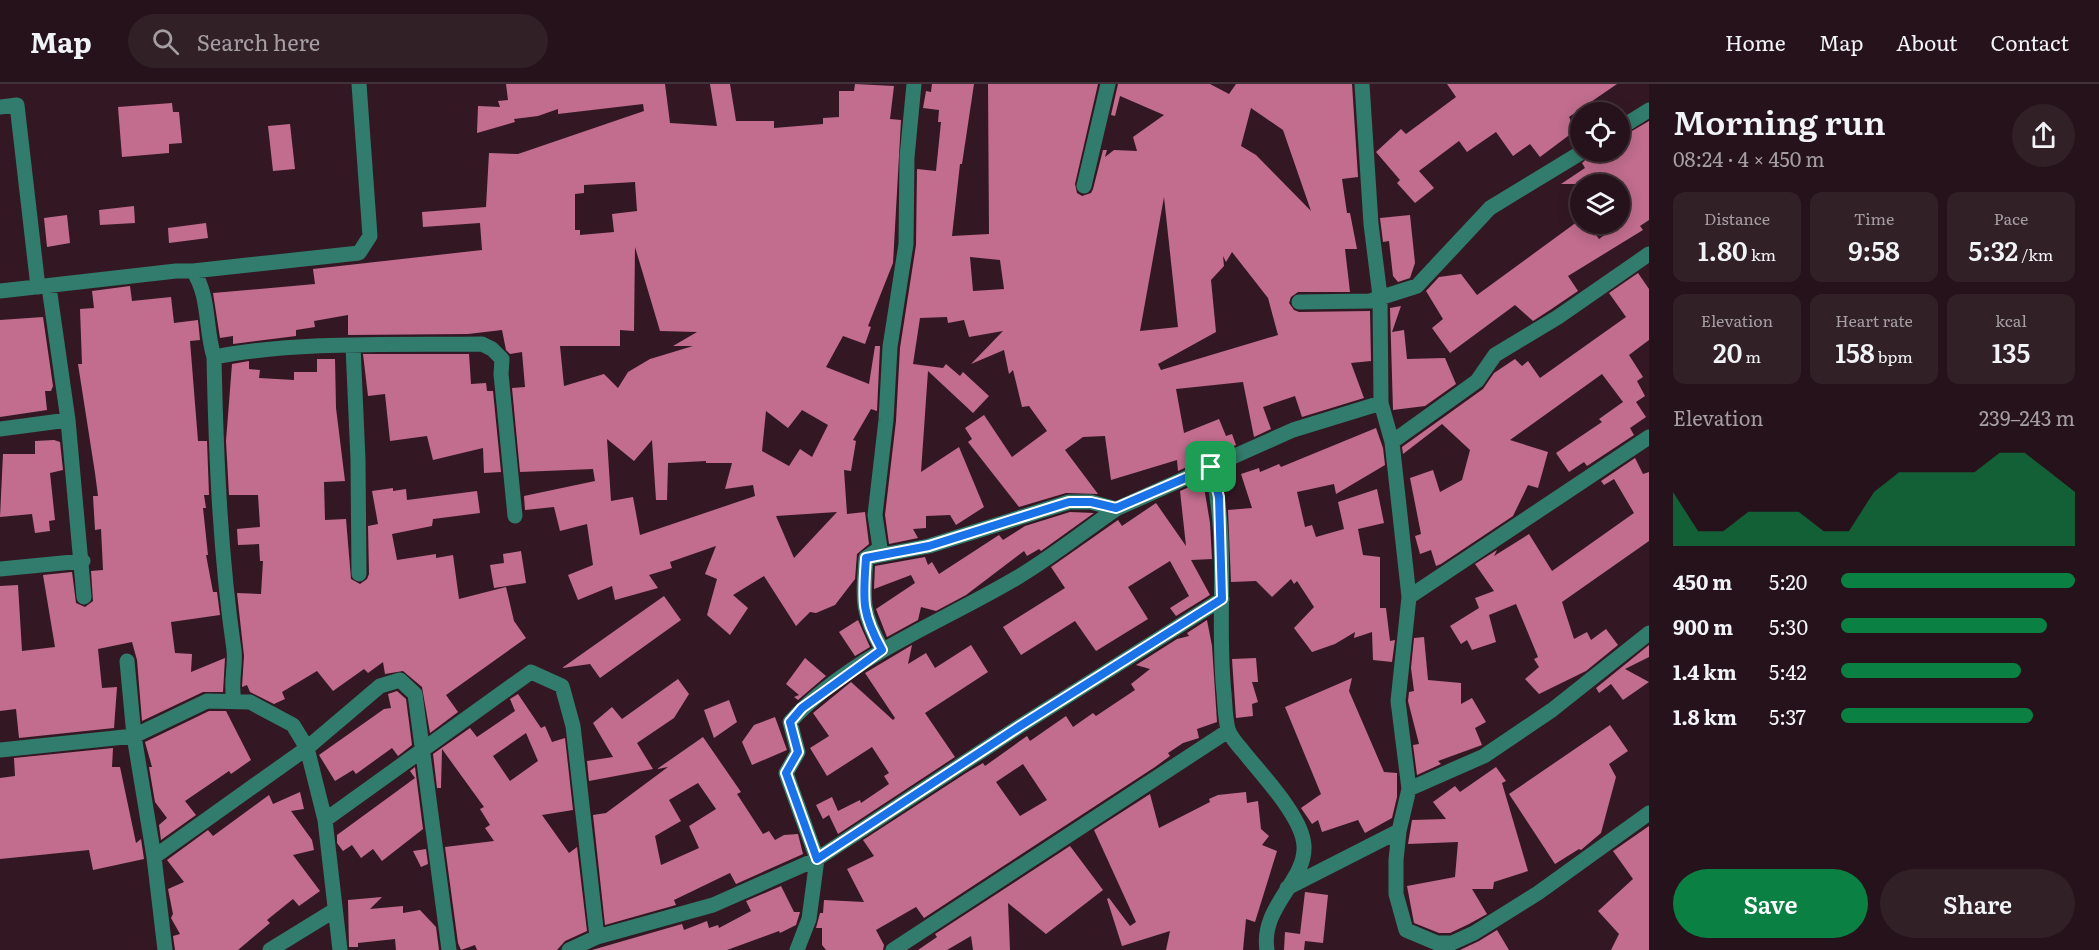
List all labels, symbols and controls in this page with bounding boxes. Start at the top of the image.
search box [128,14,548,68]
text: Map [30,20,92,62]
icon: search [149,25,182,58]
text: Search here [197,25,320,58]
text: Home [1725,26,1786,57]
text: Map [1819,26,1863,57]
text: About [1896,26,1958,57]
text: Contact [1991,26,2069,57]
text: Morning run [1673,96,1886,145]
map controls [1570,102,1630,234]
button: locate [1570,102,1630,162]
button: share [2012,104,2075,167]
text: 08:24 · 4 × 450 m [1673,143,1825,173]
button: layers [1570,174,1630,234]
text: Distance [1704,206,1770,230]
text: Time [1854,206,1894,230]
text: Pace [1994,206,2028,230]
text: 1.80 [1698,230,1748,269]
text: 9:58 [1848,230,1900,269]
text: 5:32 [1969,230,2018,269]
text: km [1748,242,1776,266]
text: /km [2018,242,2053,266]
text: Elevation [1701,308,1773,332]
text: Heart rate [1835,308,1913,332]
text: kcal [1995,308,2027,332]
text: 20 [1713,332,1742,371]
text: 158 [1835,332,1875,371]
text: 135 [1992,332,2030,371]
text: m [1742,344,1761,368]
text: bpm [1875,344,1913,368]
text: Elevation [1673,402,1763,432]
text: 239–243 m [1979,402,2075,432]
pin [1185,441,1236,492]
icon: arrive [1194,450,1227,483]
text: 450 m [1673,566,1732,596]
text: 5:20 [1769,566,1807,596]
text: 900 m [1673,611,1733,641]
text: 5:30 [1769,611,1808,641]
text: 1.4 km [1673,656,1737,686]
text: 5:42 [1769,656,1807,686]
text: 1.8 km [1673,701,1737,731]
text: 5:37 [1769,701,1806,731]
button: Save [1673,869,1868,938]
button: Share [1880,869,2075,938]

